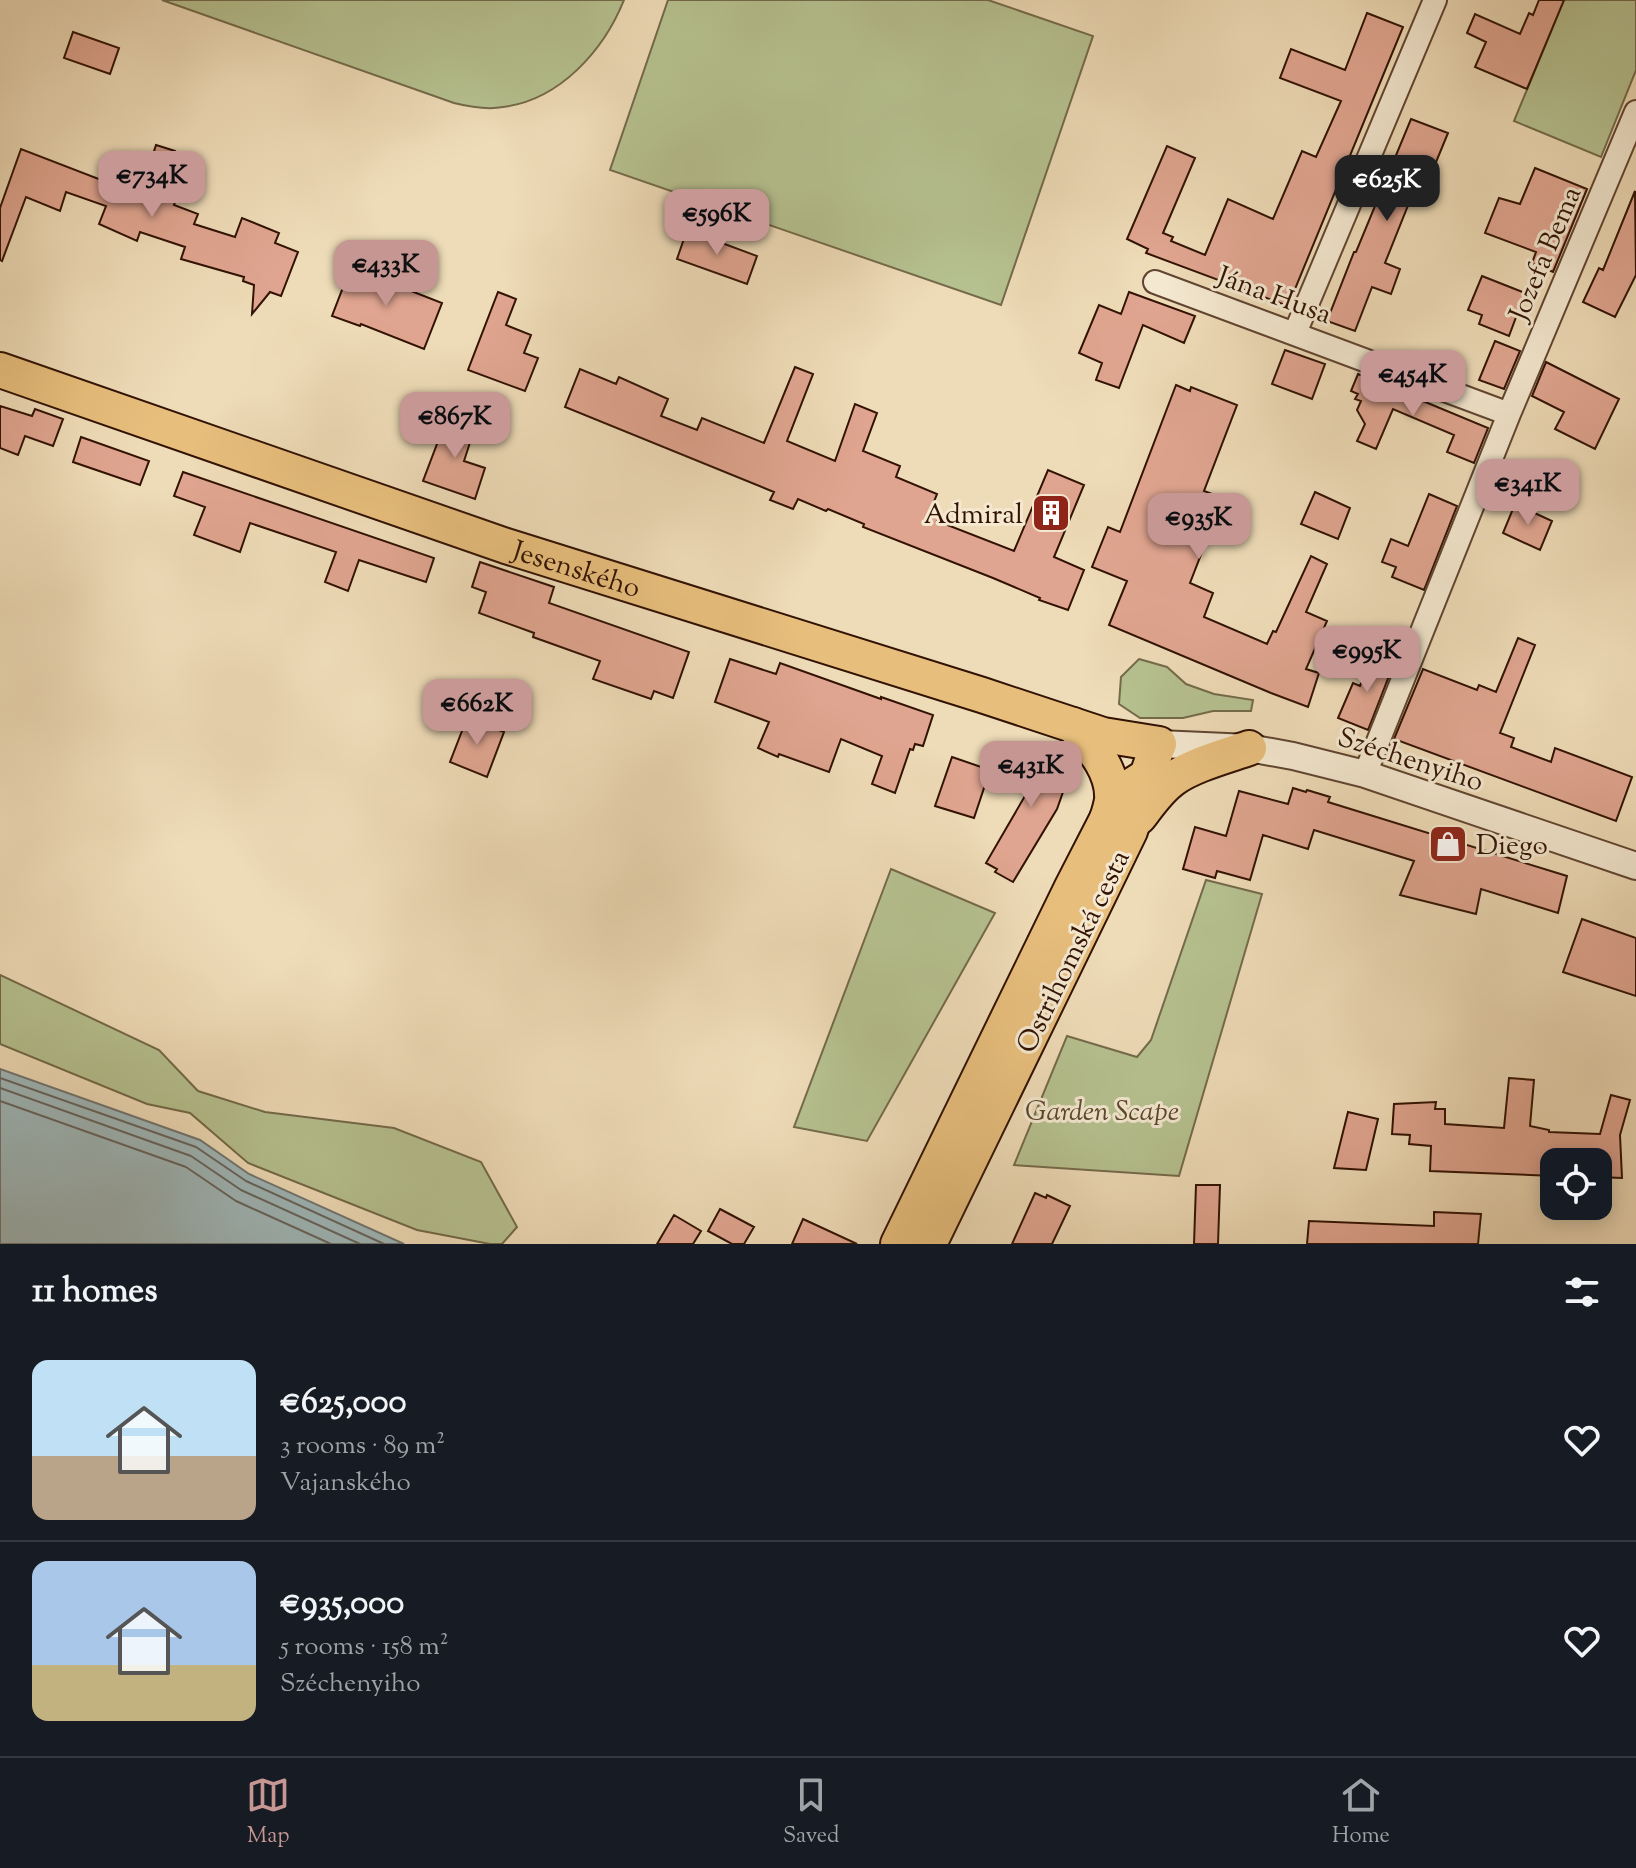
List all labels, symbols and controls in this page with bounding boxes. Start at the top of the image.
pin: €734K [96,151,208,219]
pin: €625K [1331,155,1443,223]
text: €734K [116,158,188,195]
text: €625K [1353,162,1421,199]
street label: Jozefa Bema [1500,181,1593,329]
pin: €596K [661,189,773,257]
text: €596K [682,196,752,233]
pin: €433K [330,240,442,308]
text: €433K [352,247,420,284]
street label: Jána Husa [1210,257,1337,336]
pin: €454K [1357,350,1469,418]
text: €454K [1379,357,1447,394]
pin: €867K [399,392,511,460]
text: €867K [418,399,492,436]
pin: €341K [1472,459,1584,527]
text: €341K [1494,466,1562,503]
building icon: Admiral [1030,492,1072,534]
pin: €935K [1143,493,1255,561]
place label: Admiral [924,496,1023,536]
text: €935K [1166,500,1232,537]
street label: Jesenského [505,532,645,610]
pin: €995K [1311,626,1423,694]
text: €995K [1332,633,1402,670]
pin: €662K [421,679,533,747]
text: €662K [441,686,513,723]
street label: Széchenyiho [1332,718,1488,803]
pin: €431K [975,741,1087,809]
text: €431K [998,748,1064,785]
shop icon: Diego [1427,823,1469,865]
place label: Diego [1476,827,1548,867]
street label: Ostrihomská cesta [1008,844,1141,1061]
park label: Garden Scape [1025,1093,1179,1133]
map controls [1540,1148,1612,1220]
button: locate [1540,1148,1612,1220]
text: 11 homes [32,1268,158,1317]
icon: filters [1560,1270,1604,1314]
text: €625,000 [280,1379,406,1428]
icon: home [96,1392,192,1488]
icon: heart [1560,1418,1604,1462]
text: 3 rooms · 89 m² [280,1428,445,1465]
text: Vajanského [280,1465,411,1502]
text: €935,000 [280,1580,404,1629]
icon: home [96,1593,192,1689]
icon: heart [1560,1619,1604,1663]
text: 5 rooms · 158 m² [280,1629,449,1666]
text: Széchenyiho [280,1666,420,1703]
tab: Map [246,1773,290,1853]
tab: Saved [783,1773,839,1853]
tab: Home [1332,1773,1390,1853]

